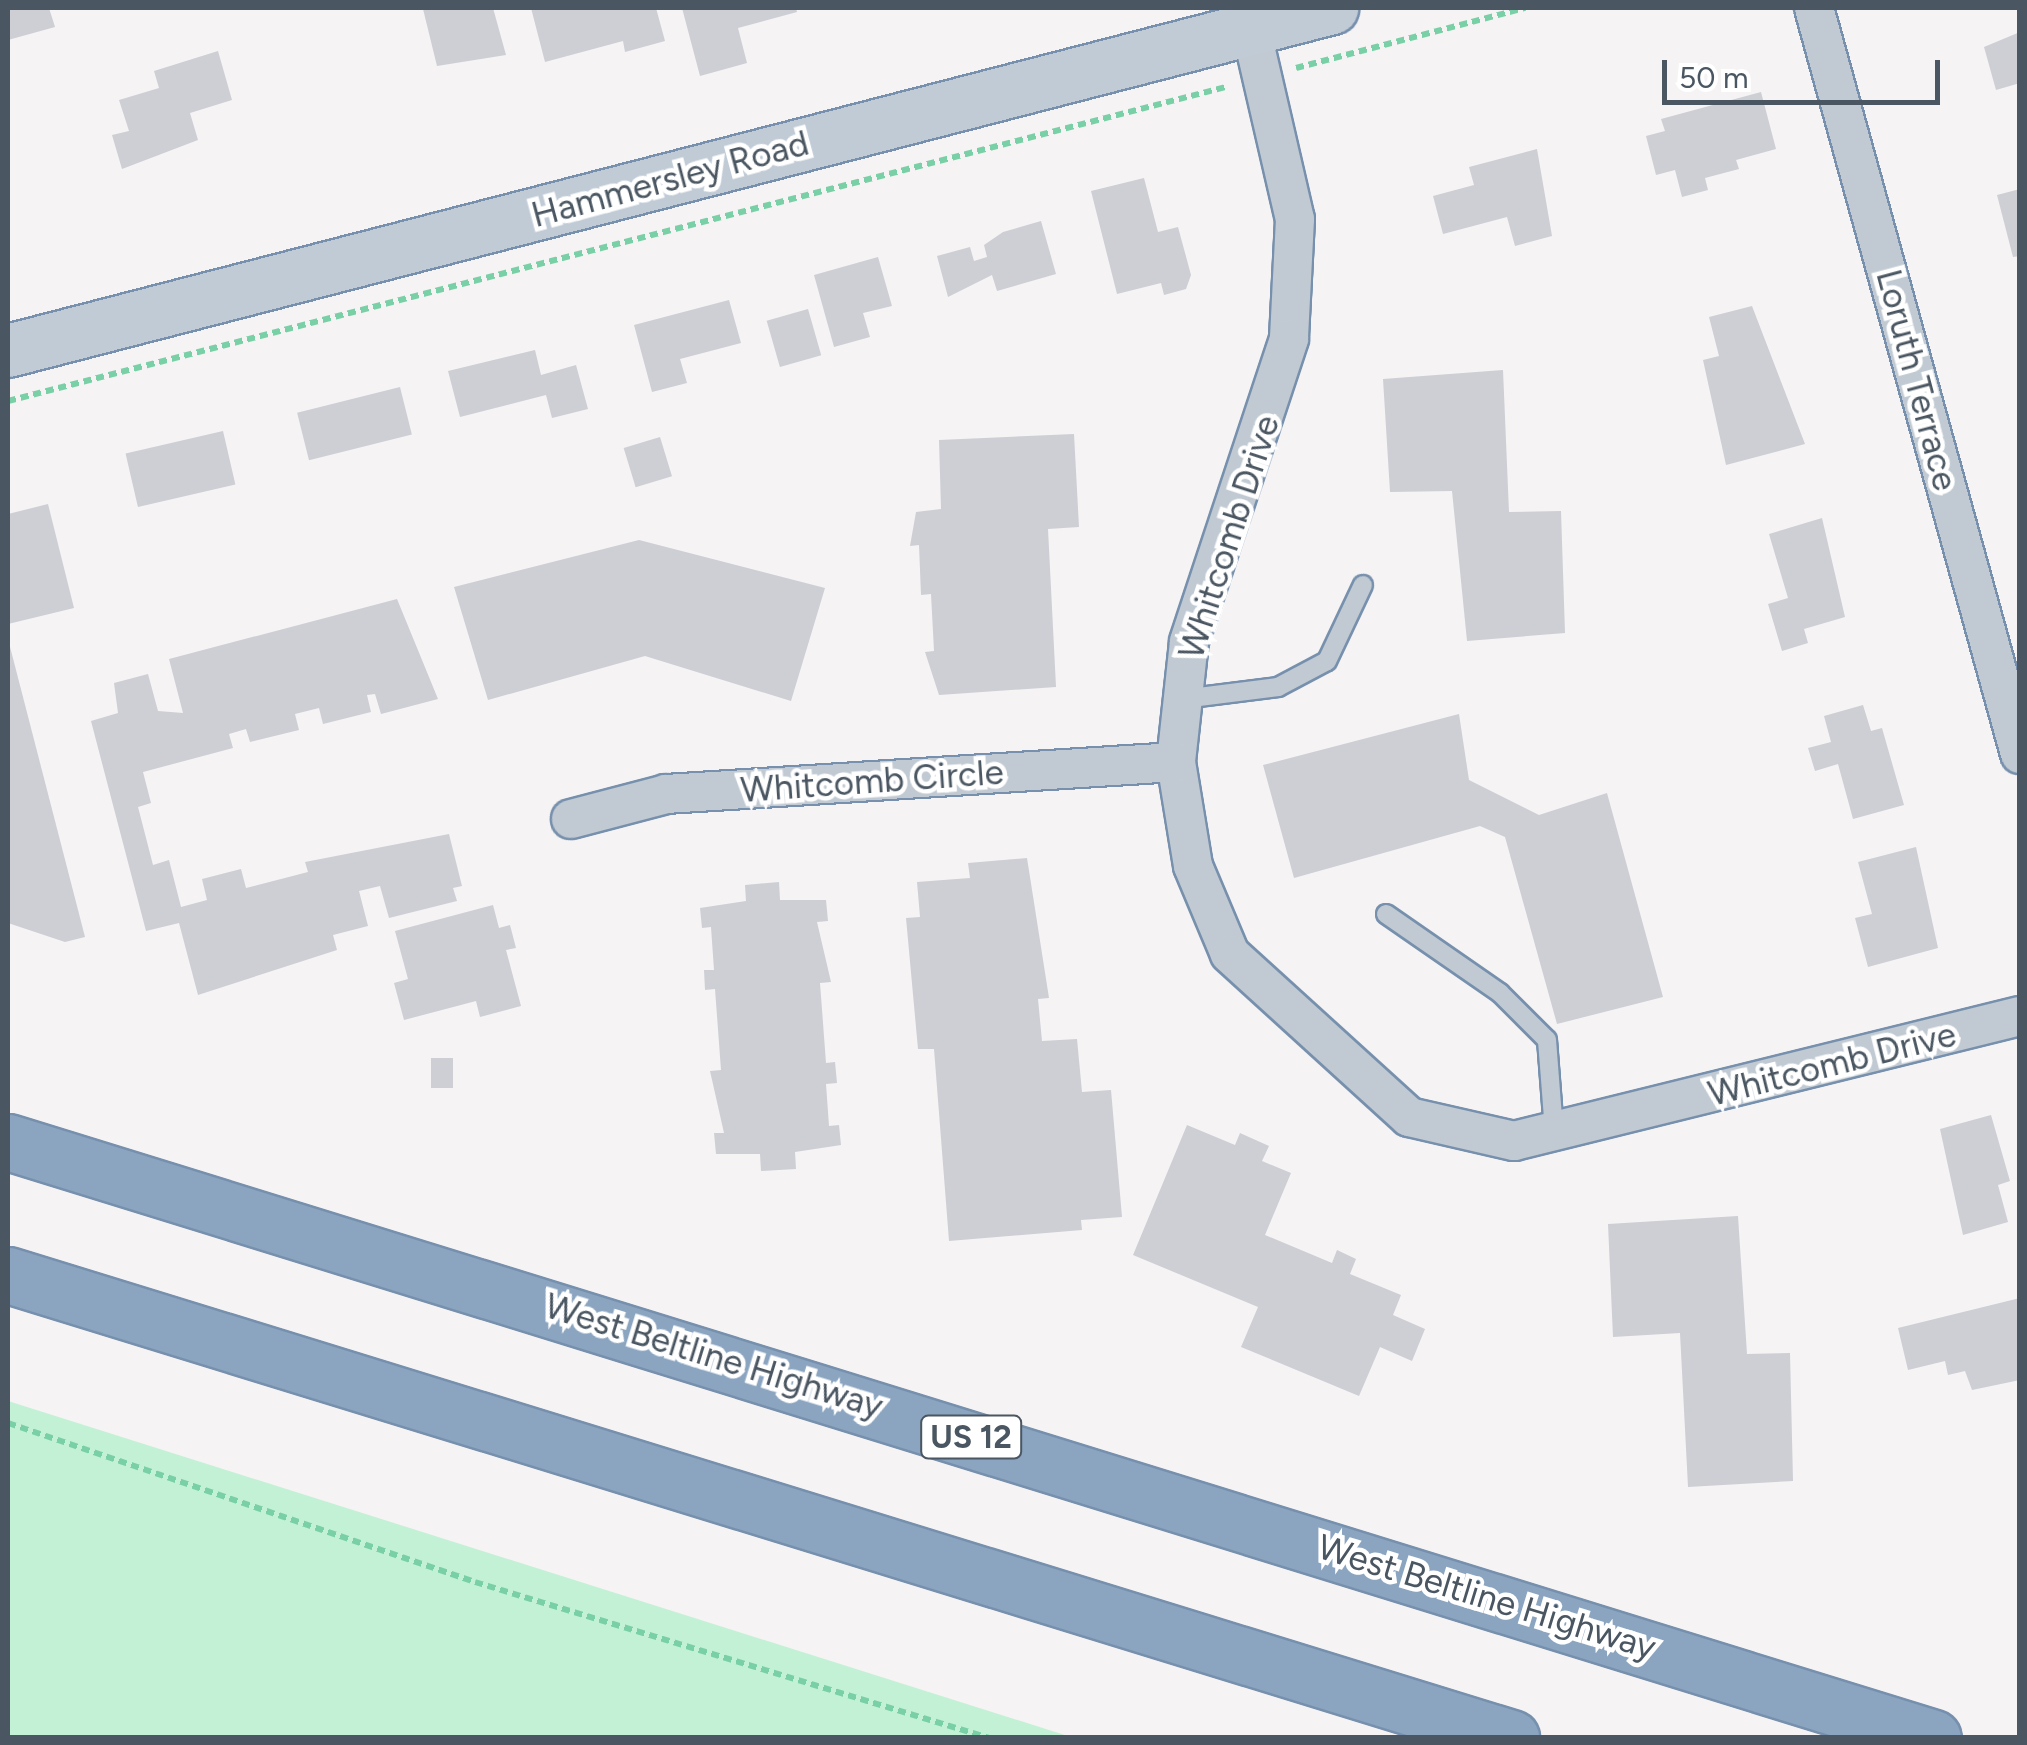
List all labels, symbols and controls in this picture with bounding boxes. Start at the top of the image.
scale bar [1667,40,1944,102]
text: 50 m [1679,59,1748,96]
street label: Hammersley Road [527,122,813,236]
street label: Loruth Terrace [1867,265,1967,495]
street label: Whitcomb Drive [1170,410,1288,664]
street label: Whitcomb Circle [739,751,1005,811]
street label: Whitcomb Drive [1704,1013,1960,1115]
street label: West Beltline Highway [540,1285,888,1427]
road number: US 12 [918,1410,1024,1464]
street label: West Beltline Highway [1313,1526,1661,1668]

